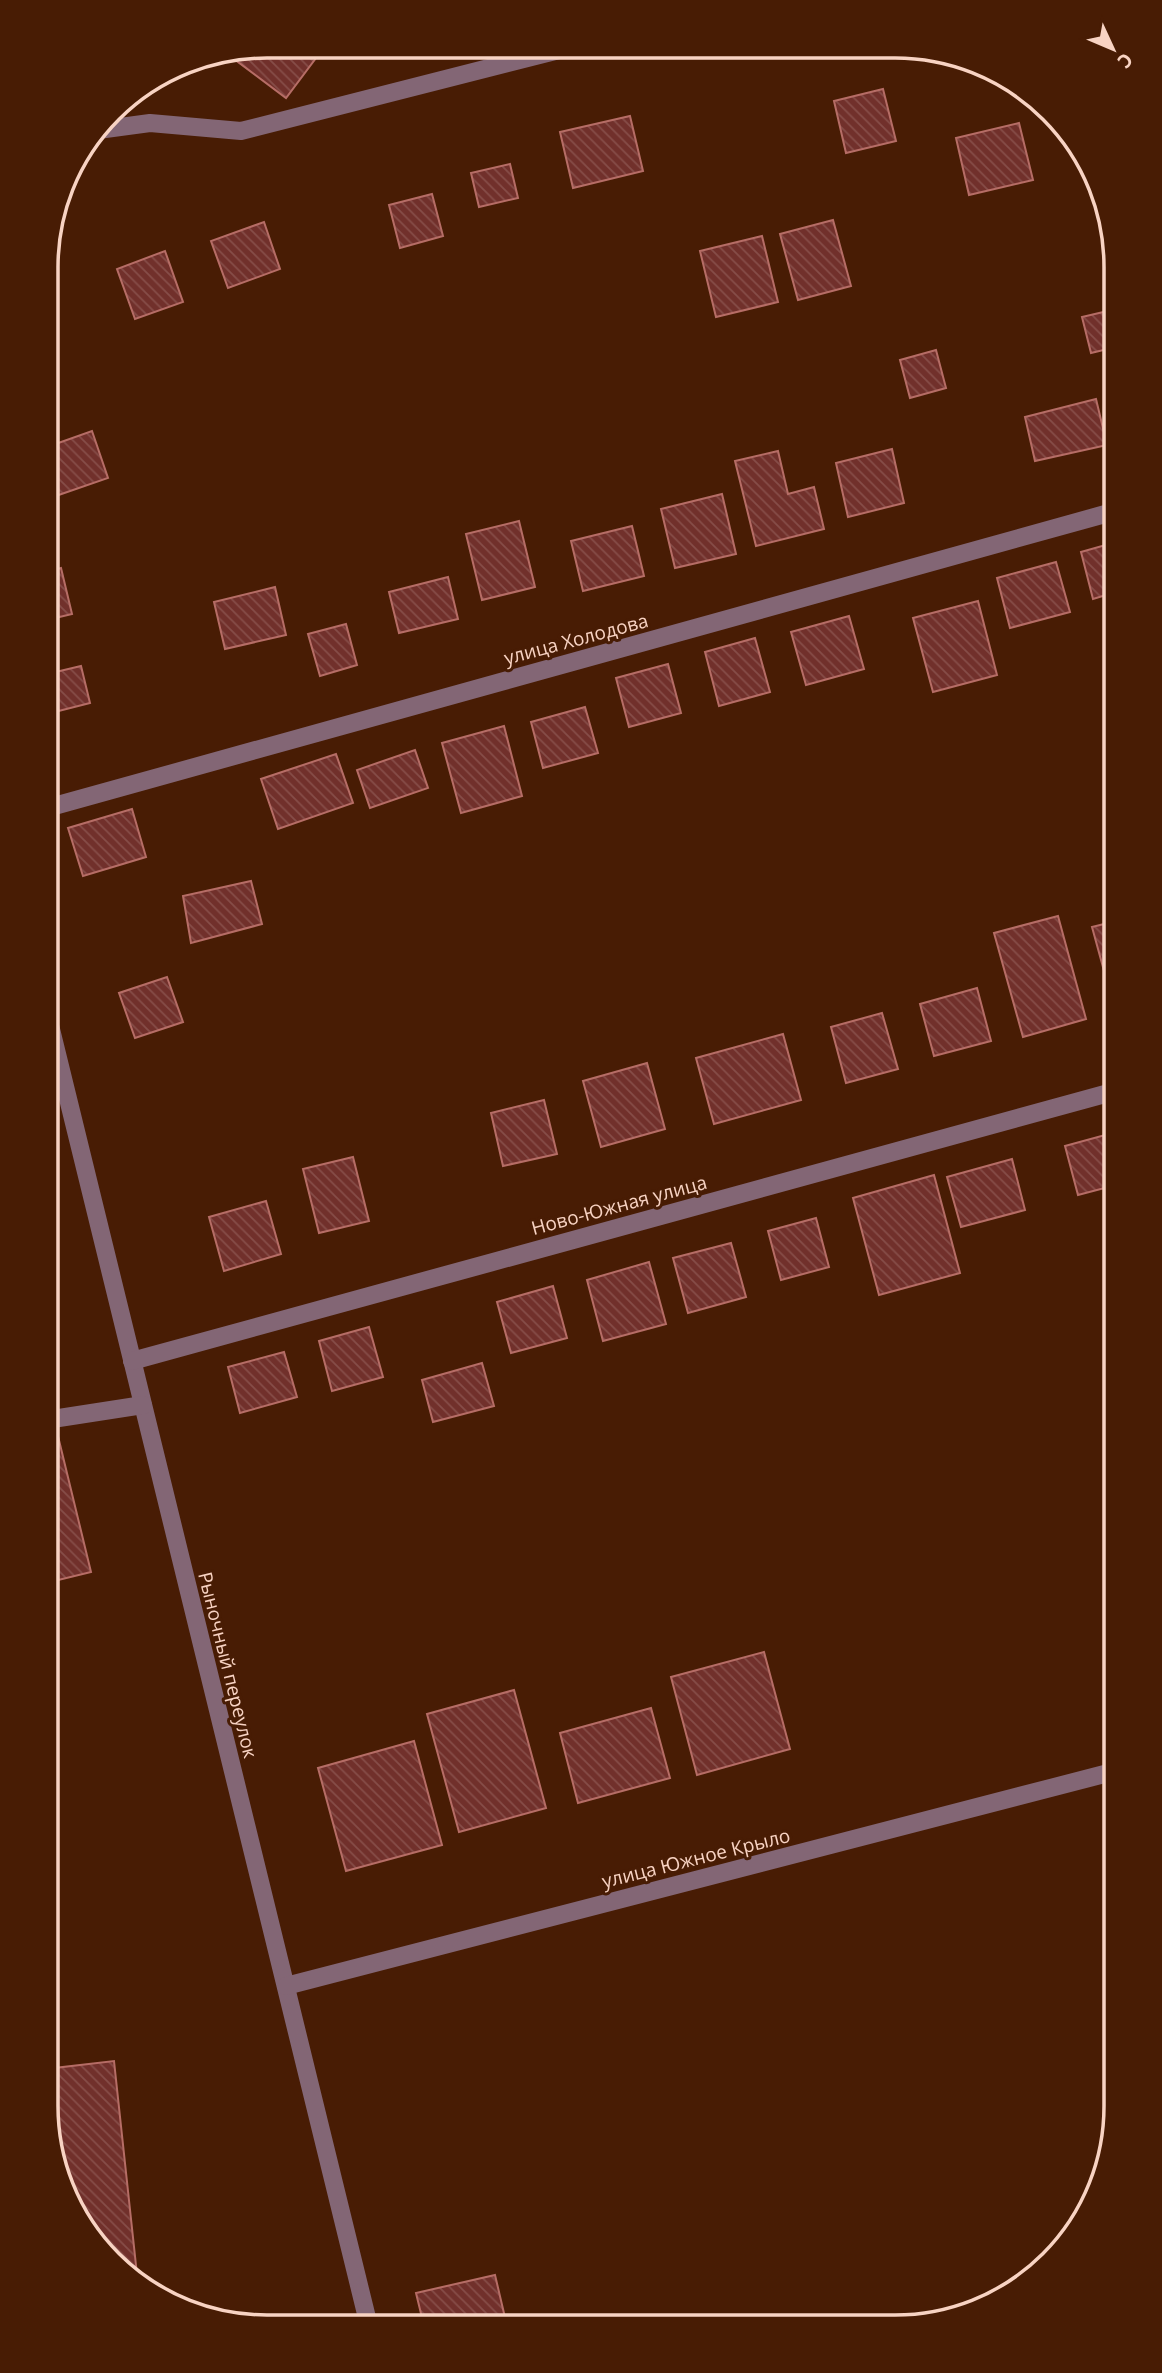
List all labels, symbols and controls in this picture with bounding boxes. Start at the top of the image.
north arrow [1078,14,1148,84]
text: С [1112,47,1139,74]
street label: улица Холодова [501,607,651,671]
street label: Ново-Южная улица [528,1169,710,1241]
street label: Рыночный переулок [192,1569,264,1761]
street label: улица Южное Крыло [599,1822,793,1894]

